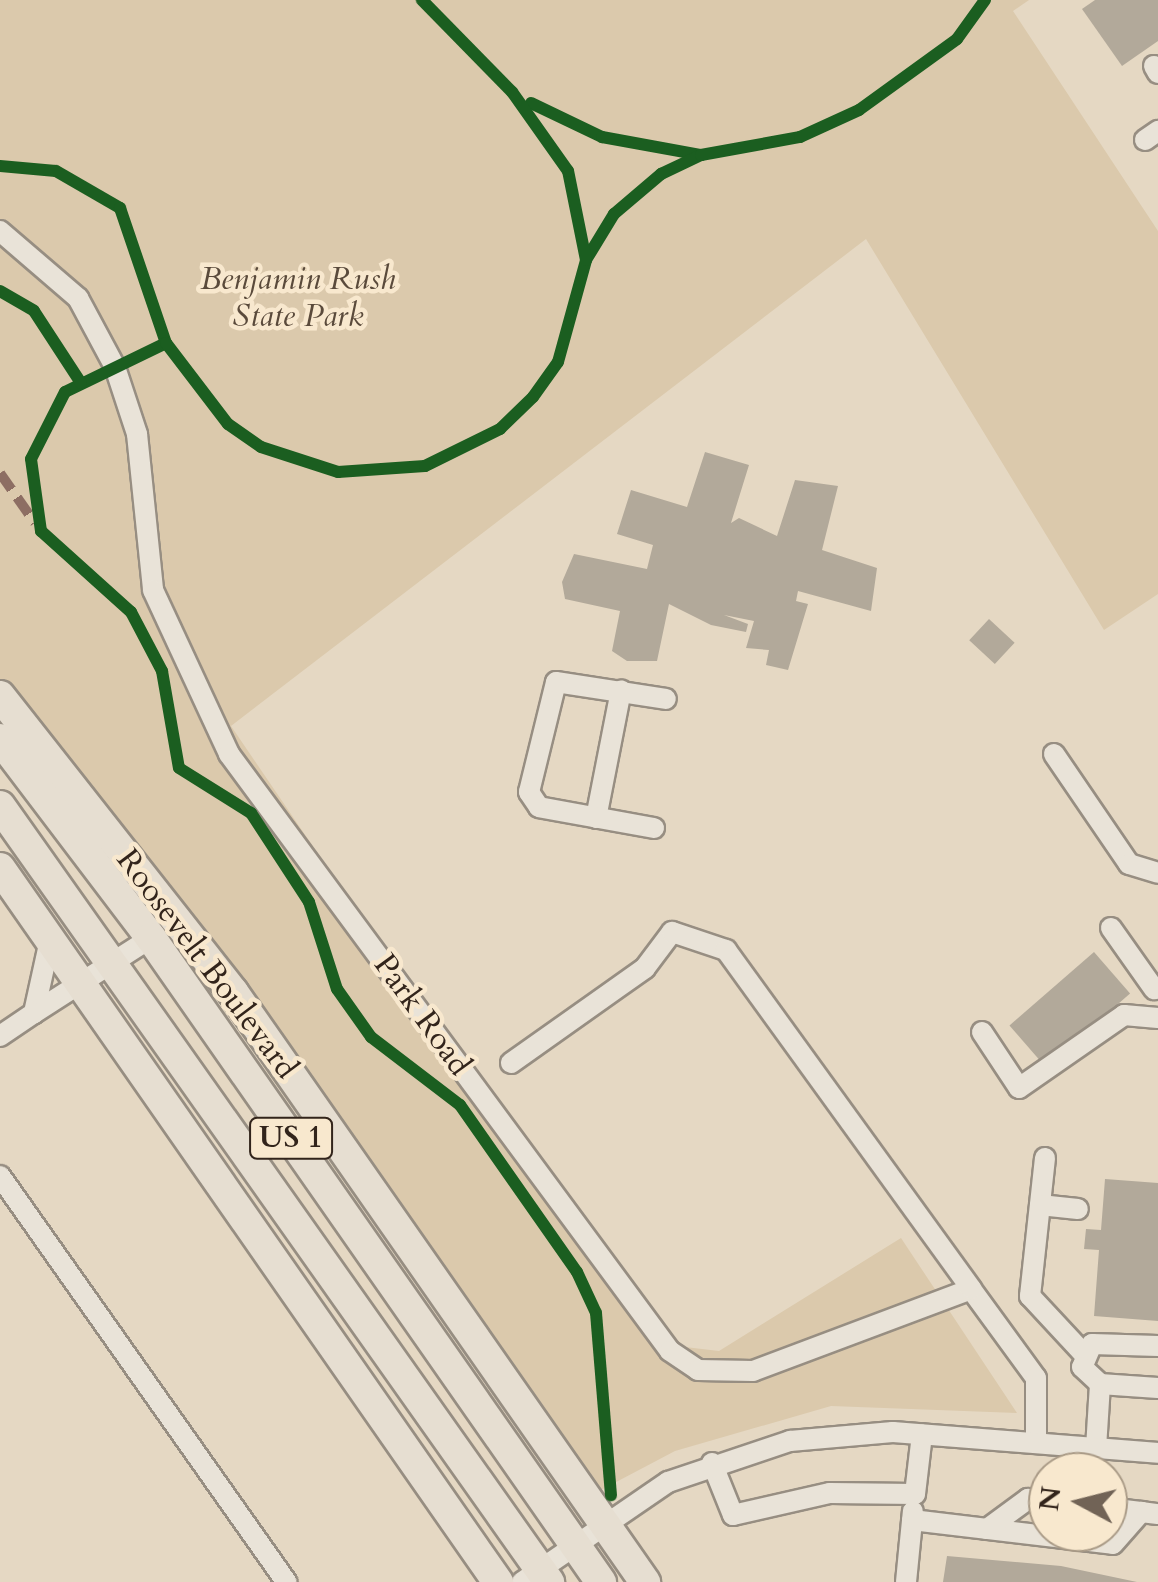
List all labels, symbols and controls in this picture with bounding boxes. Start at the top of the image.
park label: Benjamin Rush State Park [200,261,396,336]
street label: Roosevelt Boulevard [108,842,306,1086]
street label: Park Road [365,947,479,1083]
road number: US 1 [248,1113,334,1163]
north arrow [1028,1452,1128,1552]
text: N [1030,1484,1071,1513]

